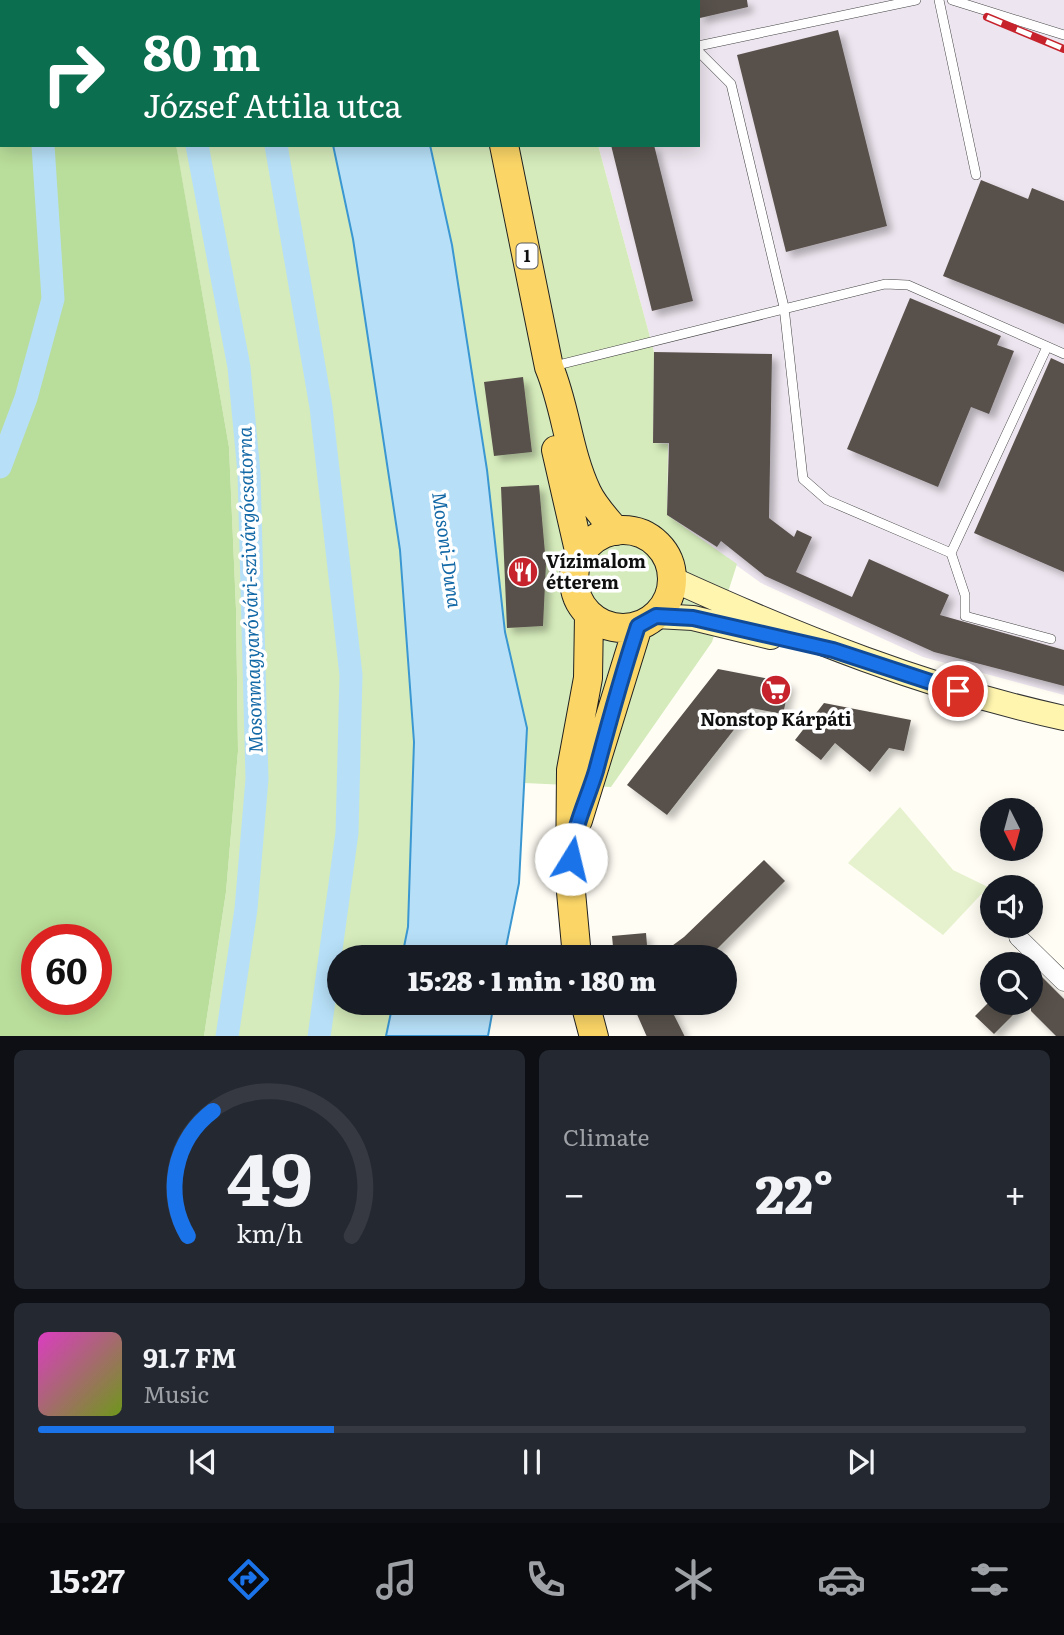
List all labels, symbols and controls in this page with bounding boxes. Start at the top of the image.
text: 80 m [143,13,261,86]
icon: right [28,28,119,119]
text: József Attila utca [143,80,402,128]
road number: 1 [516,244,538,268]
water label: Mosonmagyaróvári-szivárgócsatorna [229,426,269,754]
water label: Mosoni-Duna [426,490,470,610]
place label: Vízimalom étterem [546,547,646,595]
restaurant icon: Vízimalom étterem [506,555,540,589]
pin [928,661,988,721]
icon: arrive [939,672,977,710]
supermarket icon: Nonstop Kárpáti [759,673,793,707]
place label: Nonstop Kárpáti [700,705,852,732]
north arrow [980,798,1043,861]
map controls [980,798,1043,1015]
position arrow [534,822,608,896]
button: sound [980,875,1043,938]
speed limit sign: 60 [21,924,112,1015]
button: search [980,952,1043,1015]
text: 15:28 · 1 min · 180 m [408,960,656,999]
text: Climate [563,1119,649,1153]
text: 49 [227,1120,312,1228]
text: 22° [755,1153,834,1230]
text: − [563,1163,585,1220]
text: + [1004,1163,1026,1220]
text: km/h [236,1213,303,1250]
text: 91.7 FM [143,1337,237,1376]
text: Music [143,1376,209,1410]
icon: previous [184,1443,222,1481]
icon: pause [513,1443,551,1481]
icon: next [842,1443,880,1481]
text: 15:27 [50,1555,125,1603]
icon: directions [224,1555,273,1604]
icon: music [372,1555,421,1604]
icon: phone [521,1555,570,1604]
icon: climate [669,1555,718,1604]
icon: car [817,1555,866,1604]
icon: filters [965,1555,1014,1604]

